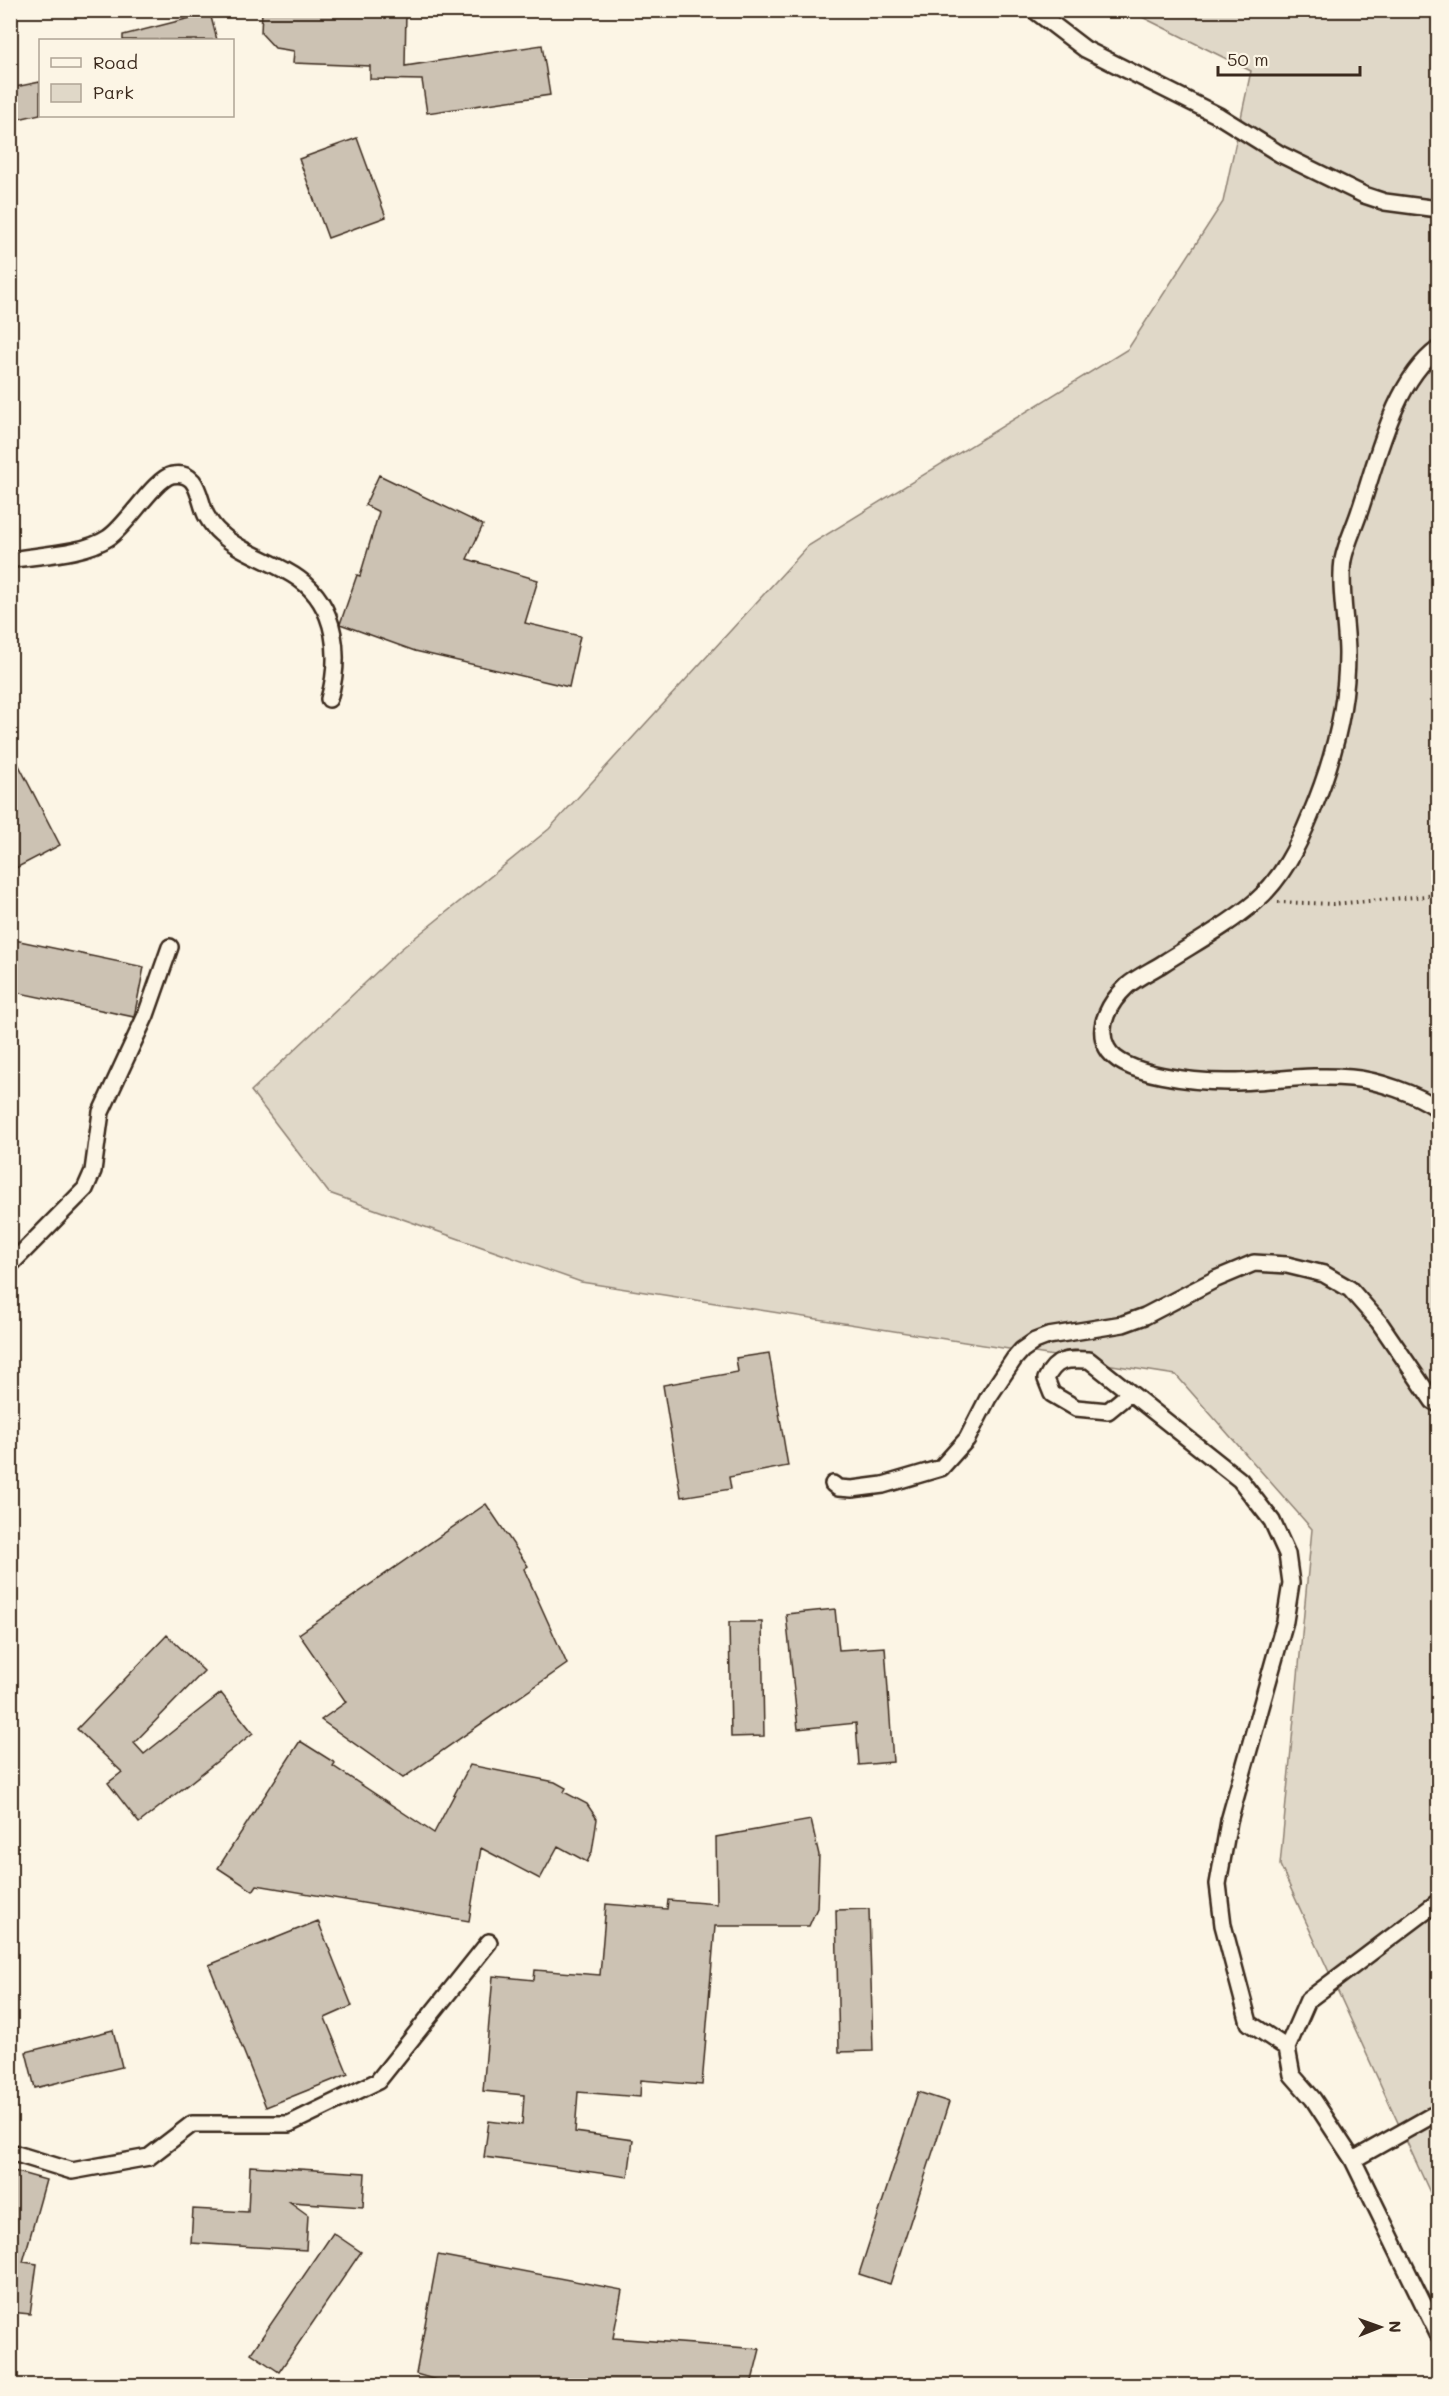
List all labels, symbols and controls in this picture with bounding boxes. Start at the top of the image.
legend [39,39,234,117]
scale bar [1218,39,1360,77]
text: 50 m [1227,47,1269,71]
text: Road [93,50,138,74]
text: Park [93,80,134,104]
north arrow [1350,2297,1410,2357]
text: N [1385,2320,1406,2333]

